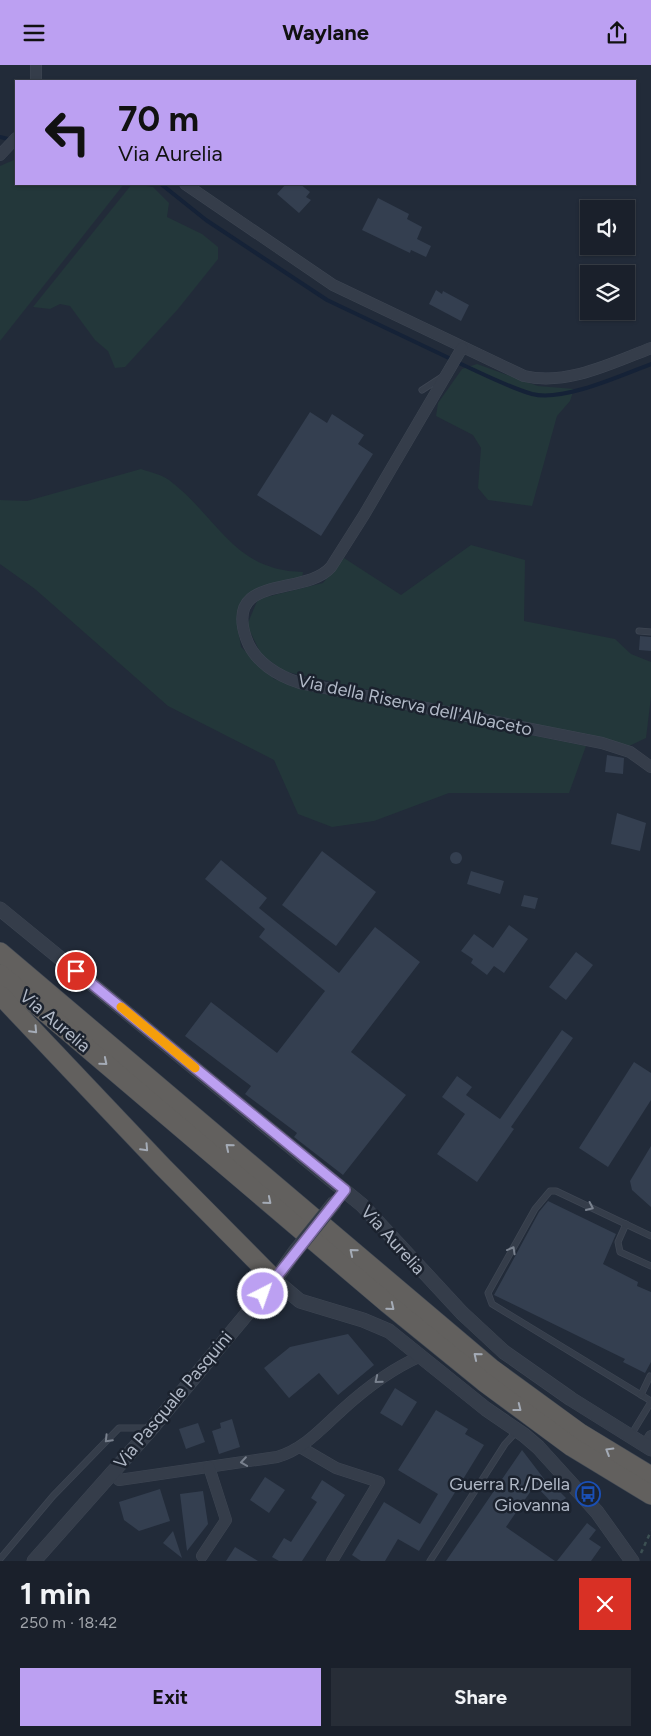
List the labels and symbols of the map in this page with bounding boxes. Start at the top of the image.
street label: Via della Riserva dell'Albaceto [296,669,534,741]
pin [55,950,97,992]
street label: Via Aurelia [15,985,95,1057]
one-way arrow [28,1025,37,1034]
one-way arrow [98,1057,107,1065]
one-way arrow [139,1143,148,1152]
one-way arrow [225,1144,234,1153]
one-way arrow [262,1196,271,1205]
street label: Via Aurelia [356,1201,430,1279]
one-way arrow [585,1201,594,1212]
one-way arrow [506,1246,516,1255]
one-way arrow [350,1249,359,1257]
position arrow [236,1267,288,1319]
one-way arrow [386,1301,395,1310]
street label: Via Pasquale Pasquini [109,1327,237,1473]
one-way arrow [474,1353,483,1362]
one-way arrow [375,1374,384,1383]
one-way arrow [512,1403,521,1411]
one-way arrow [105,1433,114,1442]
one-way arrow [606,1447,615,1457]
one-way arrow [239,1456,247,1467]
place label: Guerra R./Della Giovanna [449,1473,570,1516]
bus stop icon: Guerra R./Della Giovanna [575,1481,601,1507]

